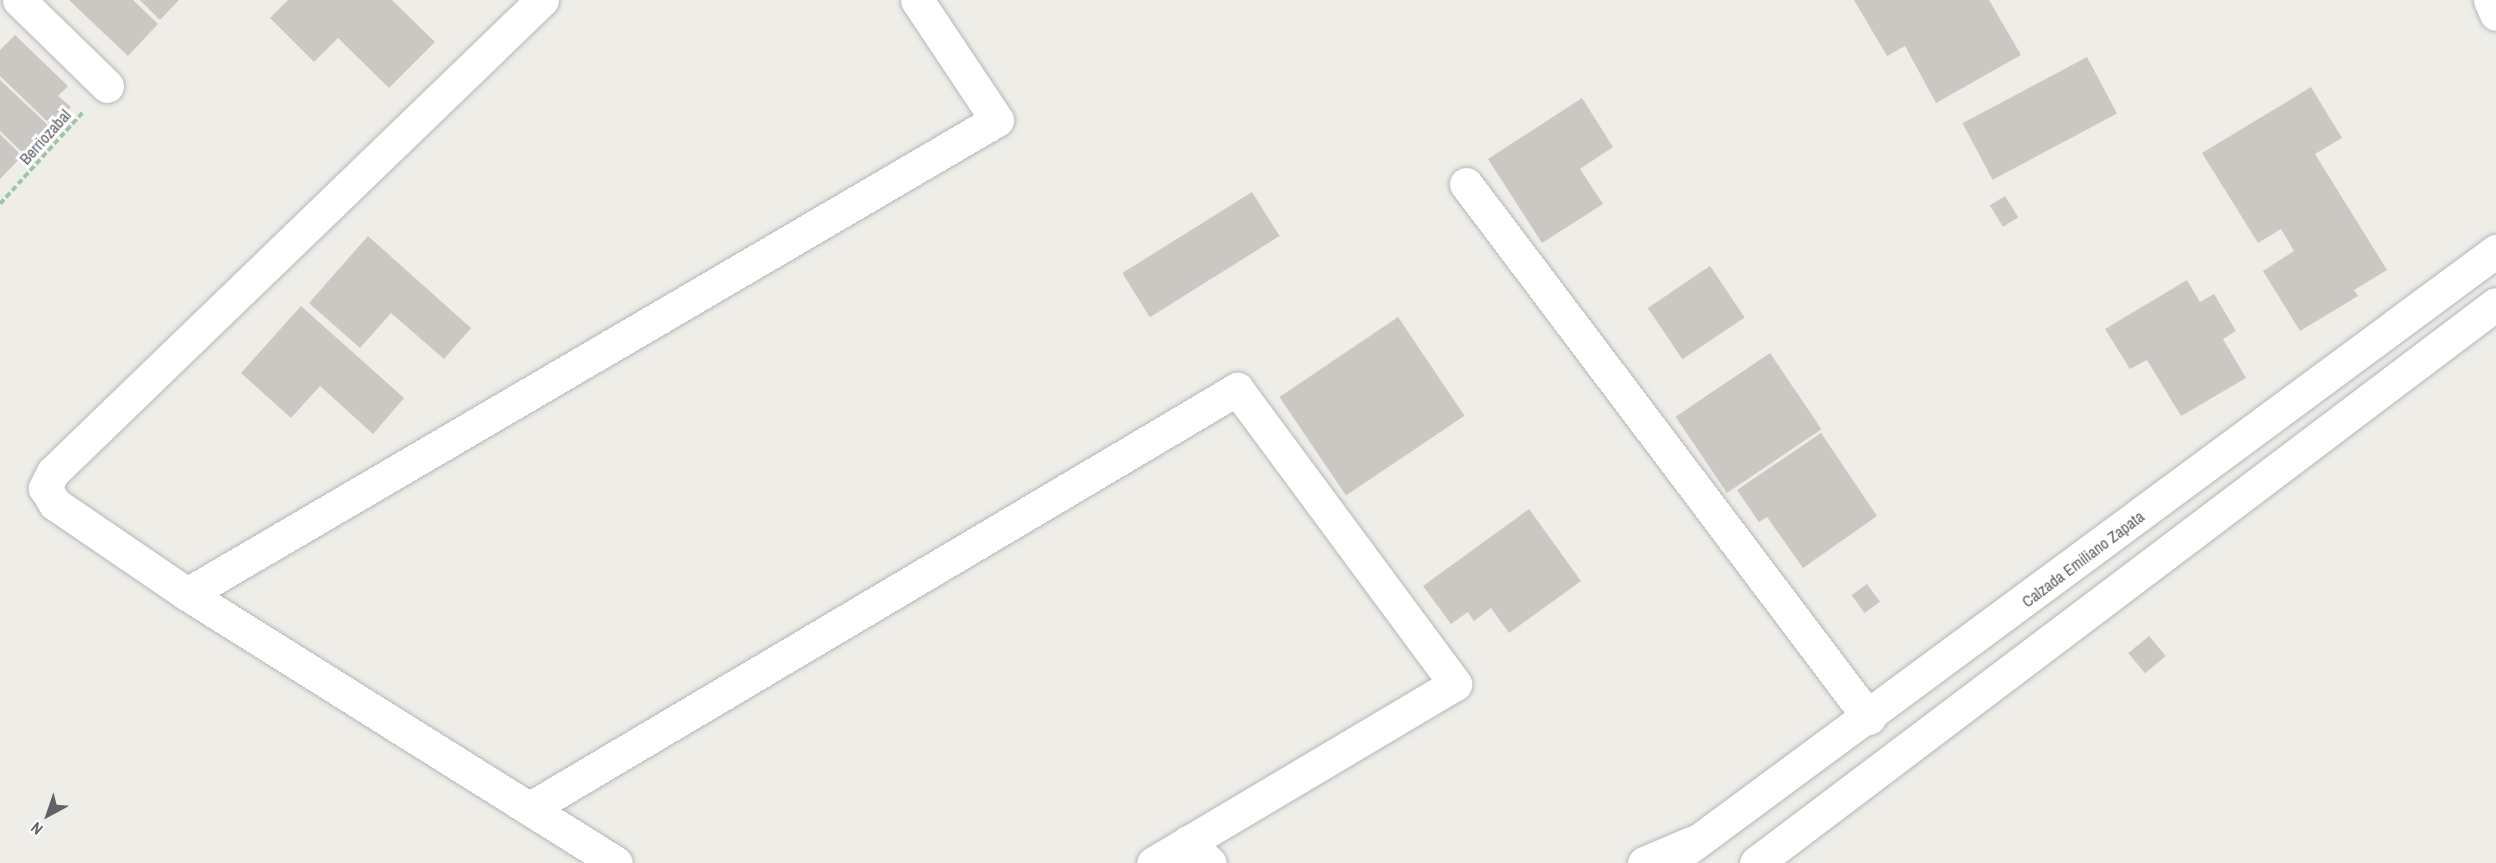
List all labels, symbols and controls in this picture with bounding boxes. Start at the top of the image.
street label: Berriozabal [15,106,75,168]
street label: Calzada Emiliano Zapata [2018,507,2148,611]
north arrow [18,785,78,845]
text: N [26,817,47,840]

